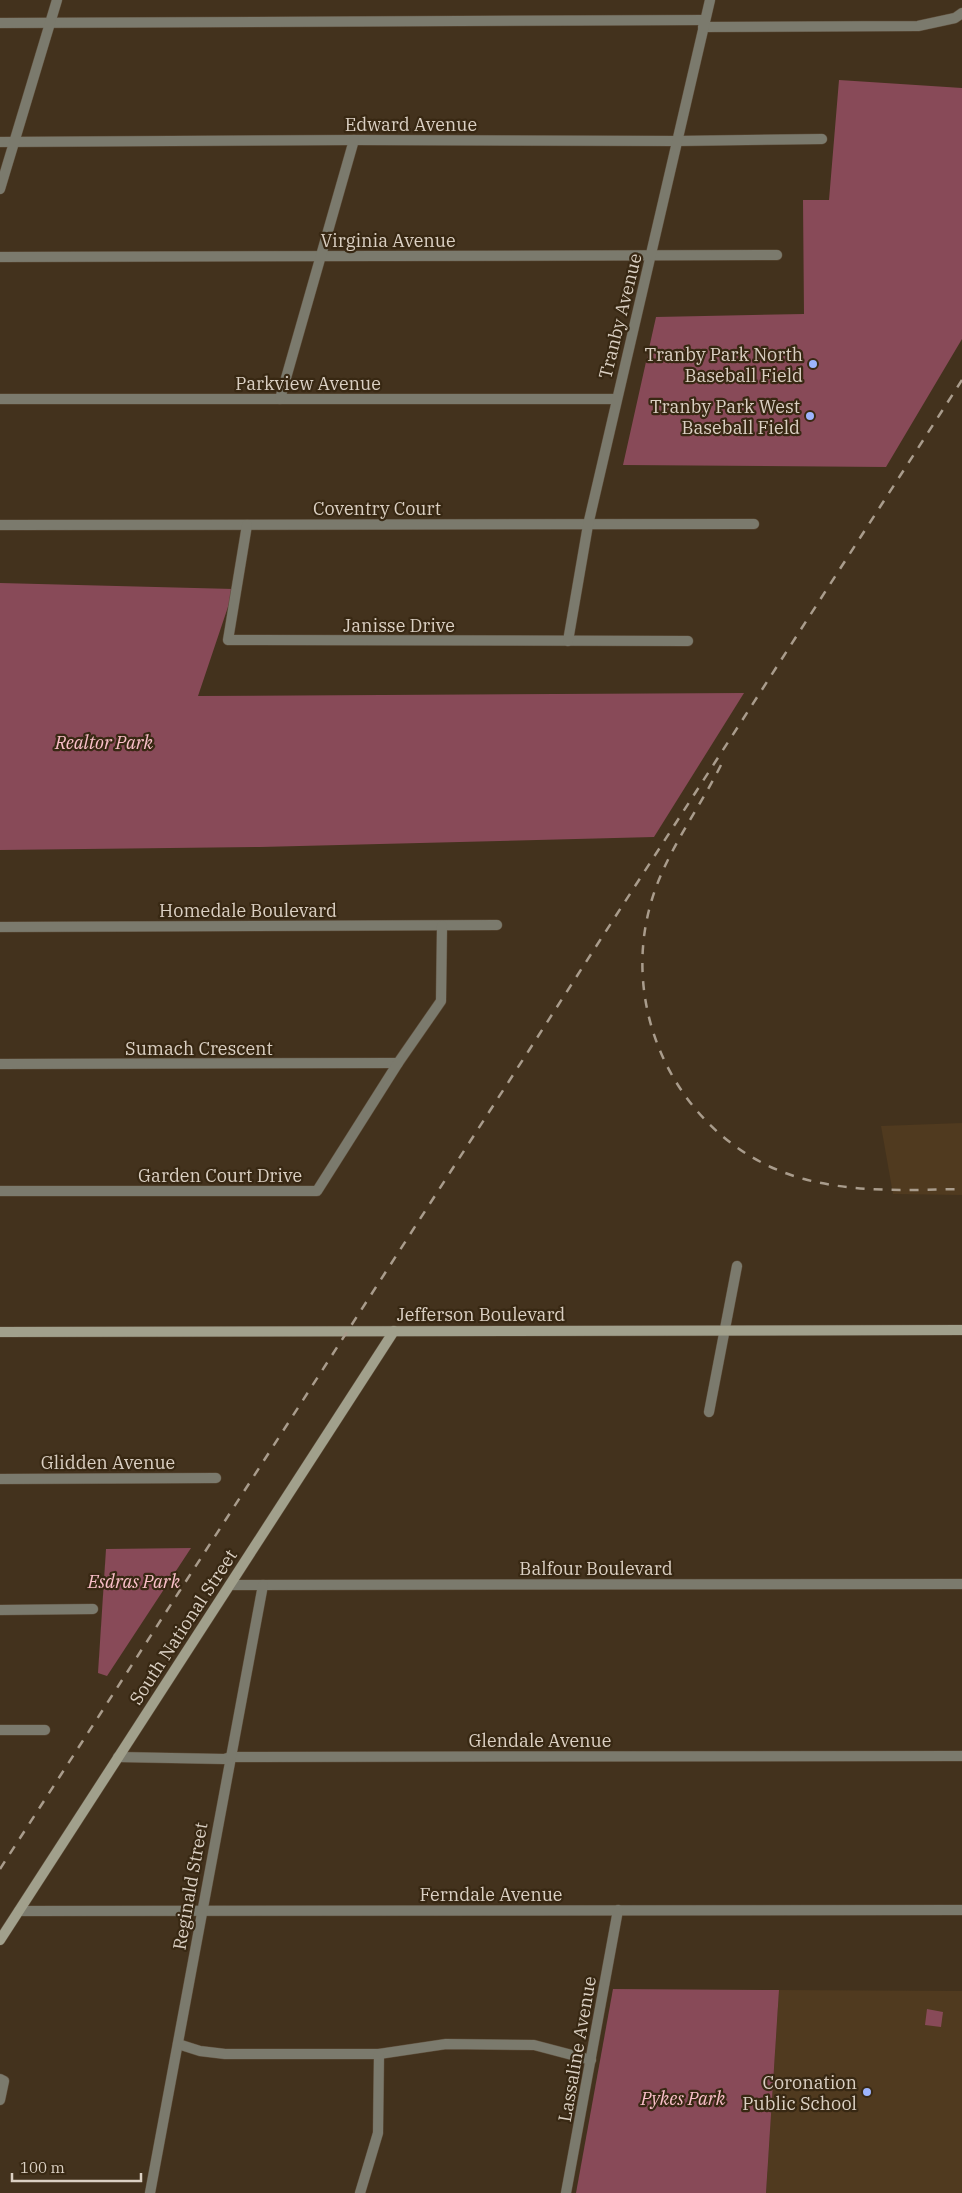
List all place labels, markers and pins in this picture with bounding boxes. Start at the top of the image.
place label: Tranby Park North Baseball Field [644,343,803,387]
marker: Tranby Park North Baseball Field [807,358,819,370]
place label: Tranby Park West Baseball Field [650,395,800,439]
marker: Tranby Park West Baseball Field [804,410,816,422]
place label: Coronation Public School [742,2071,857,2115]
marker: Coronation Public School [861,2086,873,2098]

